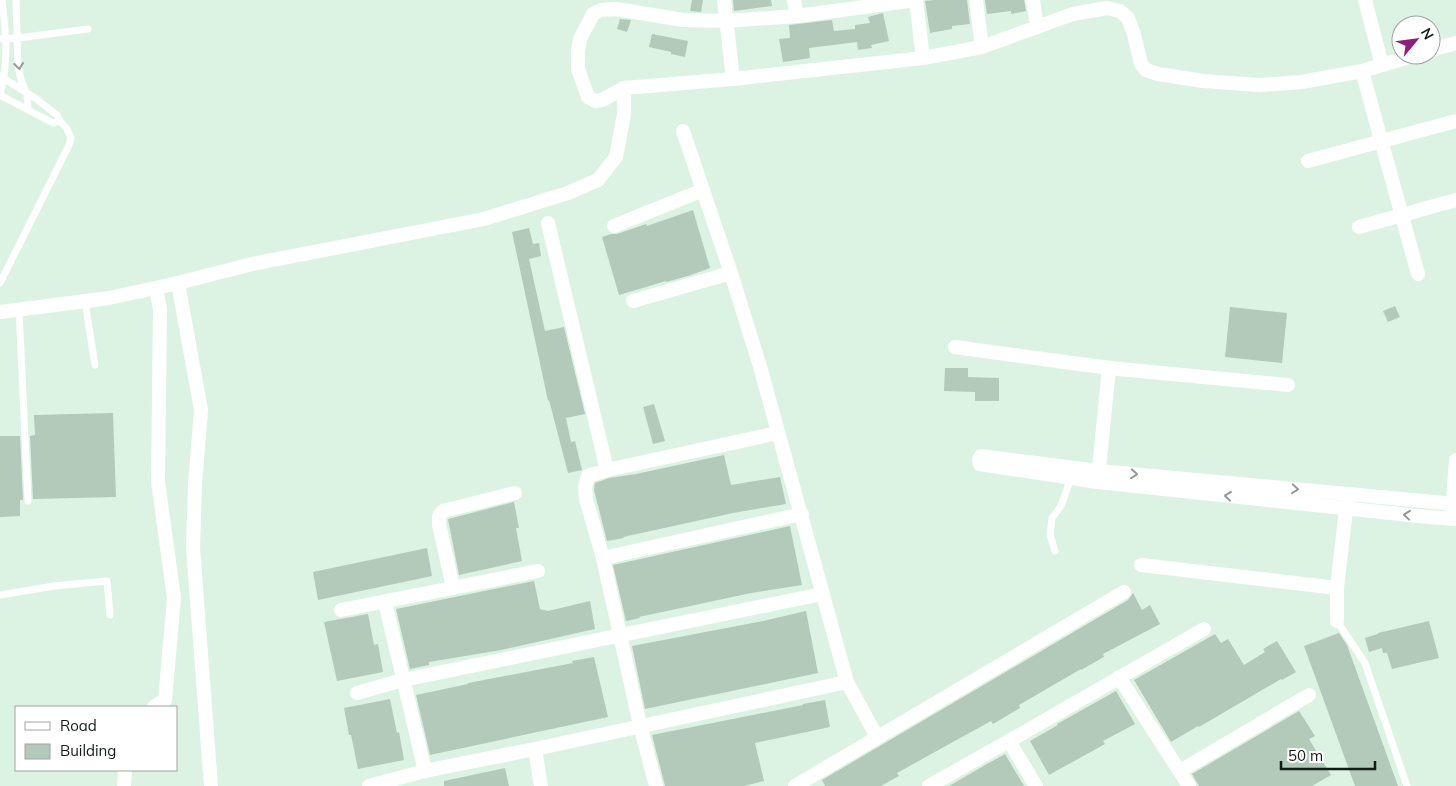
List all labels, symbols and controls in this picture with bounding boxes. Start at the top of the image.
north arrow [1391,15,1441,65]
text: N [1417,25,1438,43]
one-way arrow [13,62,24,70]
one-way arrow [1130,469,1138,480]
one-way arrow [1292,483,1300,494]
one-way arrow [1224,491,1232,502]
one-way arrow [1403,510,1411,521]
legend [15,706,178,771]
text: Road [60,716,97,735]
scale bar [1281,738,1375,770]
text: Building [60,741,116,760]
text: 50 m [1288,746,1323,765]

